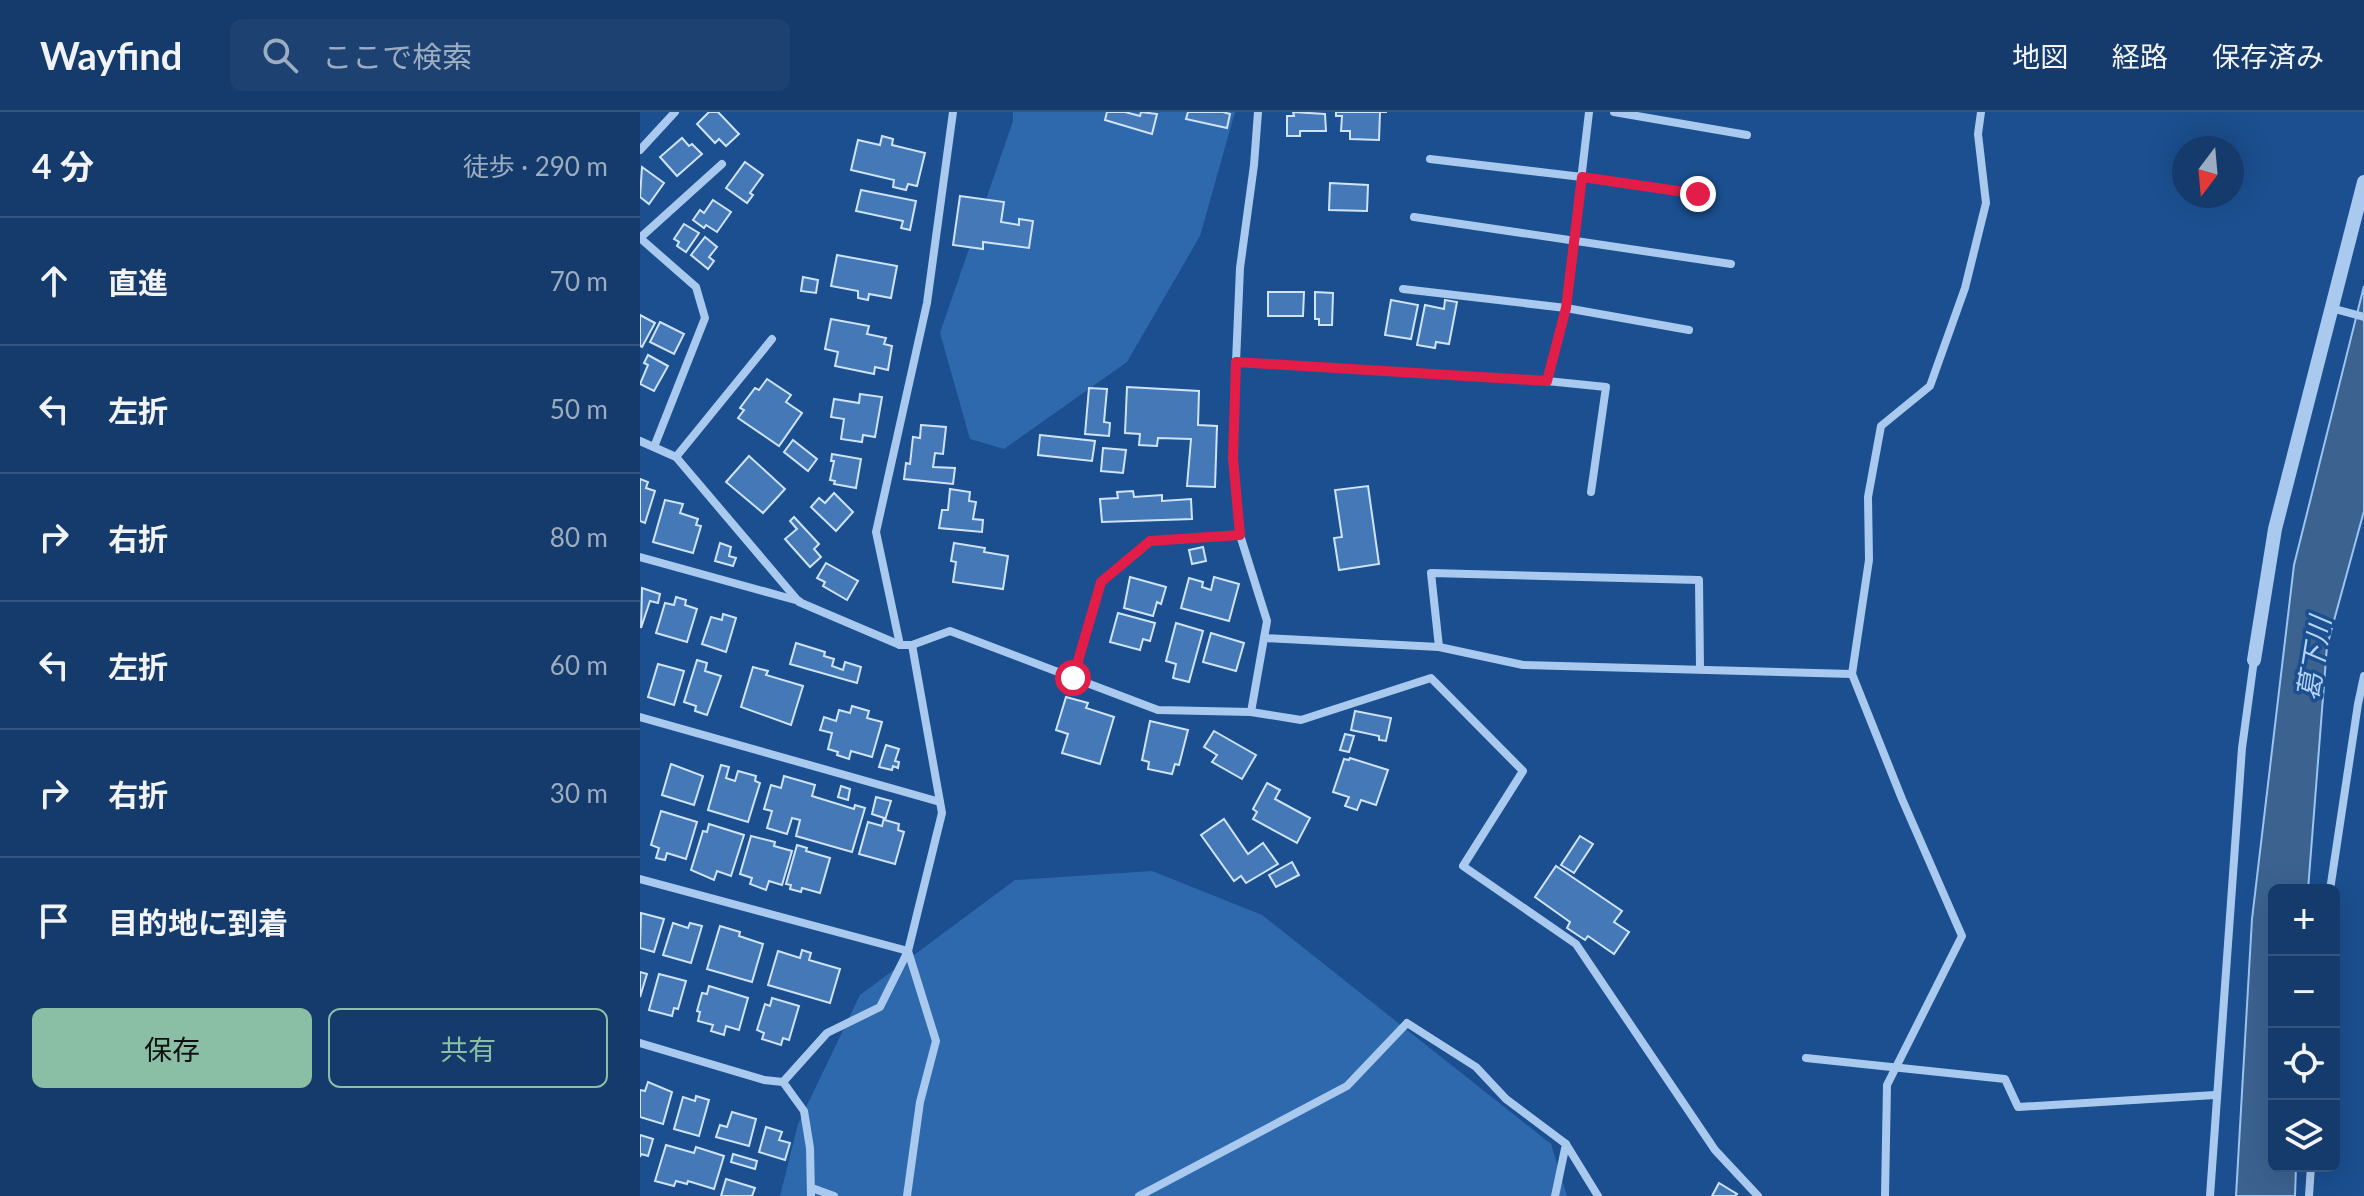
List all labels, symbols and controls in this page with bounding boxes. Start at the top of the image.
search box [230,19,790,91]
text: Wayfind [40,32,182,78]
icon: search [258,33,302,77]
text: ここで検索 [322,38,472,74]
text: 地図 [2012,39,2068,73]
text: 経路 [2112,39,2168,73]
text: 保存済み [2212,39,2324,73]
north arrow [2172,136,2244,208]
text: 4 分 [32,145,94,186]
text: 徒歩 · 290 m [463,150,608,182]
route end [1680,176,1716,212]
icon: ahead [32,259,76,303]
text: 直進 [108,264,168,300]
text: 70 m [550,265,608,297]
icon: left [32,387,76,431]
text: 左折 [108,392,168,428]
text: 50 m [550,393,608,425]
icon: right [32,515,76,559]
text: 右折 [108,520,168,556]
text: 80 m [550,521,608,553]
water label: 葛下川 [2290,611,2337,702]
icon: left [32,643,76,687]
text: 左折 [108,648,168,684]
text: 60 m [550,649,608,681]
route start [1055,660,1091,696]
icon: right [32,771,76,815]
text: 右折 [108,776,168,812]
text: 30 m [550,777,608,809]
map controls [2268,884,2340,1172]
button: + [2268,884,2340,956]
icon: arrive [32,899,76,943]
text: 目的地に到着 [108,904,288,940]
button: − [2268,956,2340,1028]
button: 保存 [32,1008,312,1088]
button: 共有 [328,1008,608,1088]
button: locate [2268,1028,2340,1100]
button: layers [2268,1100,2340,1172]

